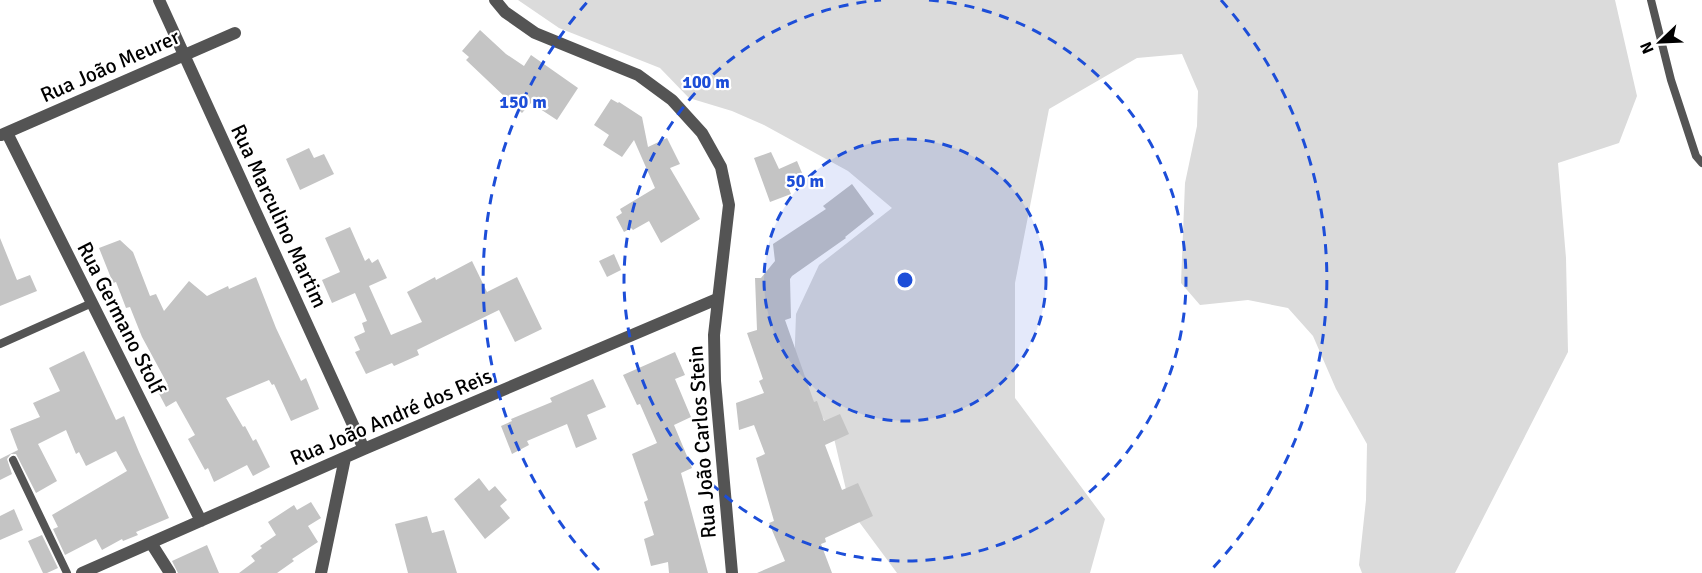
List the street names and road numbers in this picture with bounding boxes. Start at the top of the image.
street label: Rua João Meurer [36,24,184,108]
street label: Rua Marculino Martim [225,120,333,312]
street label: Rua Germano Stolf [71,237,171,400]
street label: Rua João Carlos Stein [682,345,722,539]
street label: Rua João André dos Reis [286,363,496,471]

